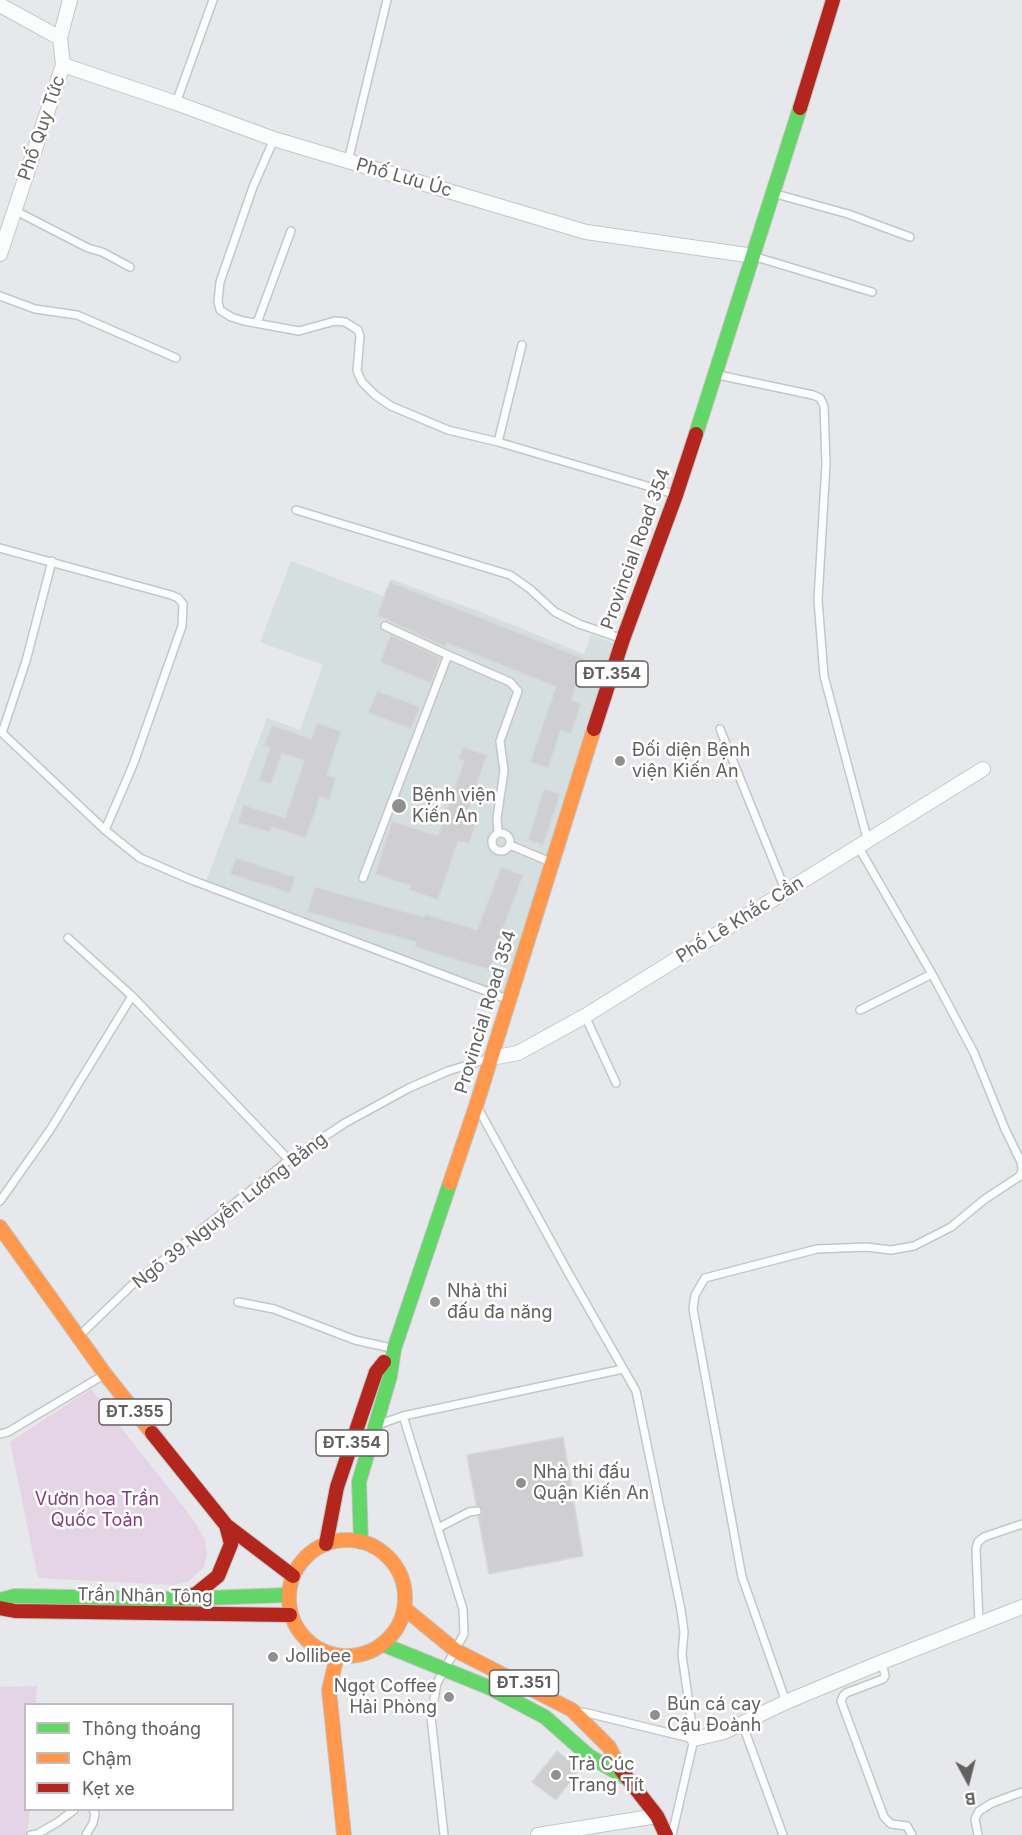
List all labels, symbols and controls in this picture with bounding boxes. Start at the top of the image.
street label: Phố Quy Tức [14,73,70,183]
street label: Phố Lưu Úc [354,154,454,202]
street label: Provincial Road 354 [597,465,675,633]
road number: ĐT.354 [576,661,648,687]
place label: Đối diện Bệnh viện Kiến An [632,740,750,783]
marker: Đối diện Bệnh viện Kiến An [613,754,627,768]
place label: Bệnh viện Kiến An [412,785,496,828]
marker: Bệnh viện Kiến An [390,797,408,815]
street label: Phố Lê Khắc Cần [672,872,808,968]
street label: Provincial Road 354 [451,928,521,1096]
street label: Ngõ 39 Nguyễn Lương Bằng [128,1128,332,1294]
place label: Nhà thi đấu đa năng [447,1281,552,1324]
marker: Nhà thi đấu đa năng [428,1295,442,1309]
road number: ĐT.355 [99,1399,171,1425]
road number: ĐT.354 [316,1430,388,1456]
place label: Nhà thi đấu Quận Kiến An [533,1462,649,1504]
marker: Nhà thi đấu Quận Kiến An [514,1476,528,1490]
park label: Vườn hoa Trần Quốc Toản [35,1489,159,1532]
street label: Trần Nhân Tông [77,1584,213,1608]
place label: Jollibee [285,1646,351,1668]
marker: Jollibee [266,1650,280,1664]
road number: ĐT.351 [490,1670,558,1696]
place label: Ngọt Coffee Hải Phòng [334,1676,437,1718]
marker: Ngọt Coffee Hải Phòng [442,1690,456,1704]
place label: Bún cá cay Cậu Đoành [667,1694,761,1736]
legend [24,1703,234,1811]
marker: Bún cá cay Cậu Đoành [648,1708,662,1722]
text: Thông thoáng [82,1718,201,1739]
text: Chậm [82,1748,132,1769]
north arrow [938,1751,998,1811]
place label: Trà Cúc Trang Tít [568,1754,644,1796]
marker: Trà Cúc Trang Tít [549,1768,563,1782]
text: Kẹt xe [82,1778,135,1799]
text: B [964,1788,977,1809]

